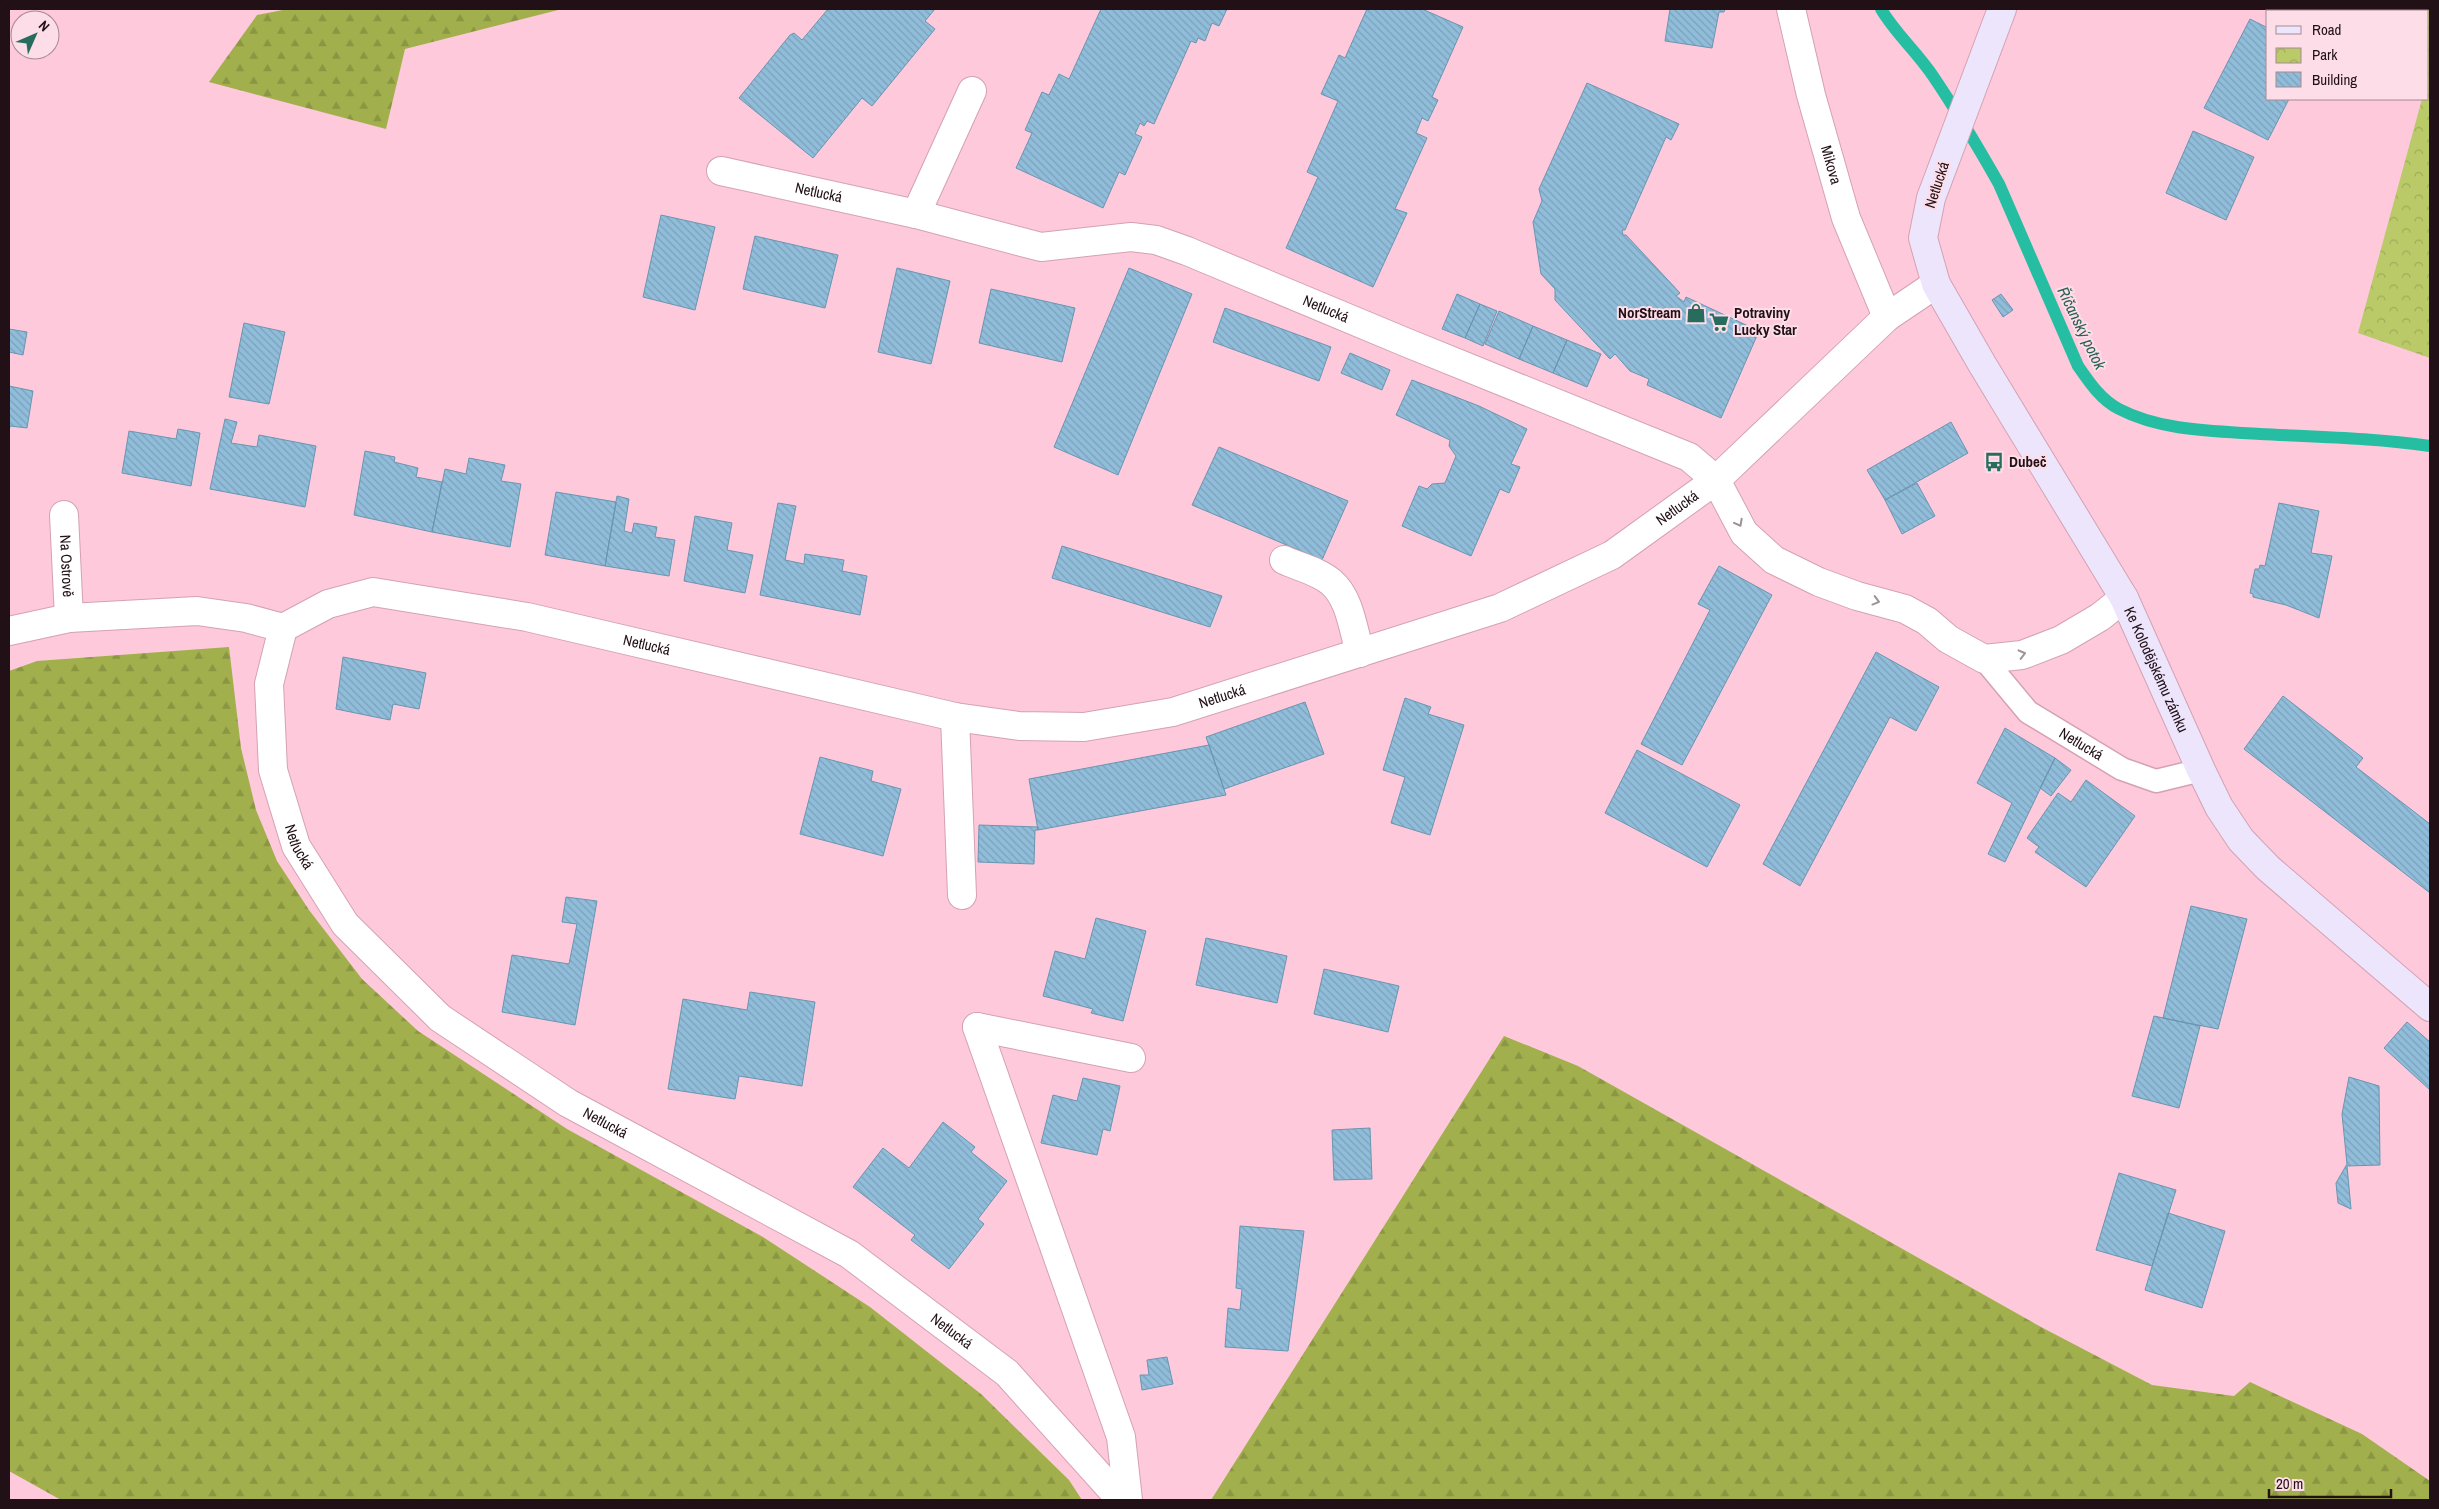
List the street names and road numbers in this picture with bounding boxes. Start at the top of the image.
street label: Mikova [1816,143,1847,187]
street label: Netlucká [1919,159,1954,211]
street label: Netlucká [793,177,845,207]
street label: Netlucká [1300,290,1352,327]
street label: Netlucká [1651,485,1703,530]
street label: Na Ostrově [55,534,79,598]
street label: Ke Kolodějskému zámku [2119,603,2194,736]
street label: Netlucká [621,629,673,660]
street label: Netlucká [1196,679,1248,713]
street label: Netlucká [2055,722,2107,765]
street label: Netlucká [280,822,319,873]
street label: Netlucká [579,1102,632,1143]
street label: Netlucká [926,1308,977,1354]

